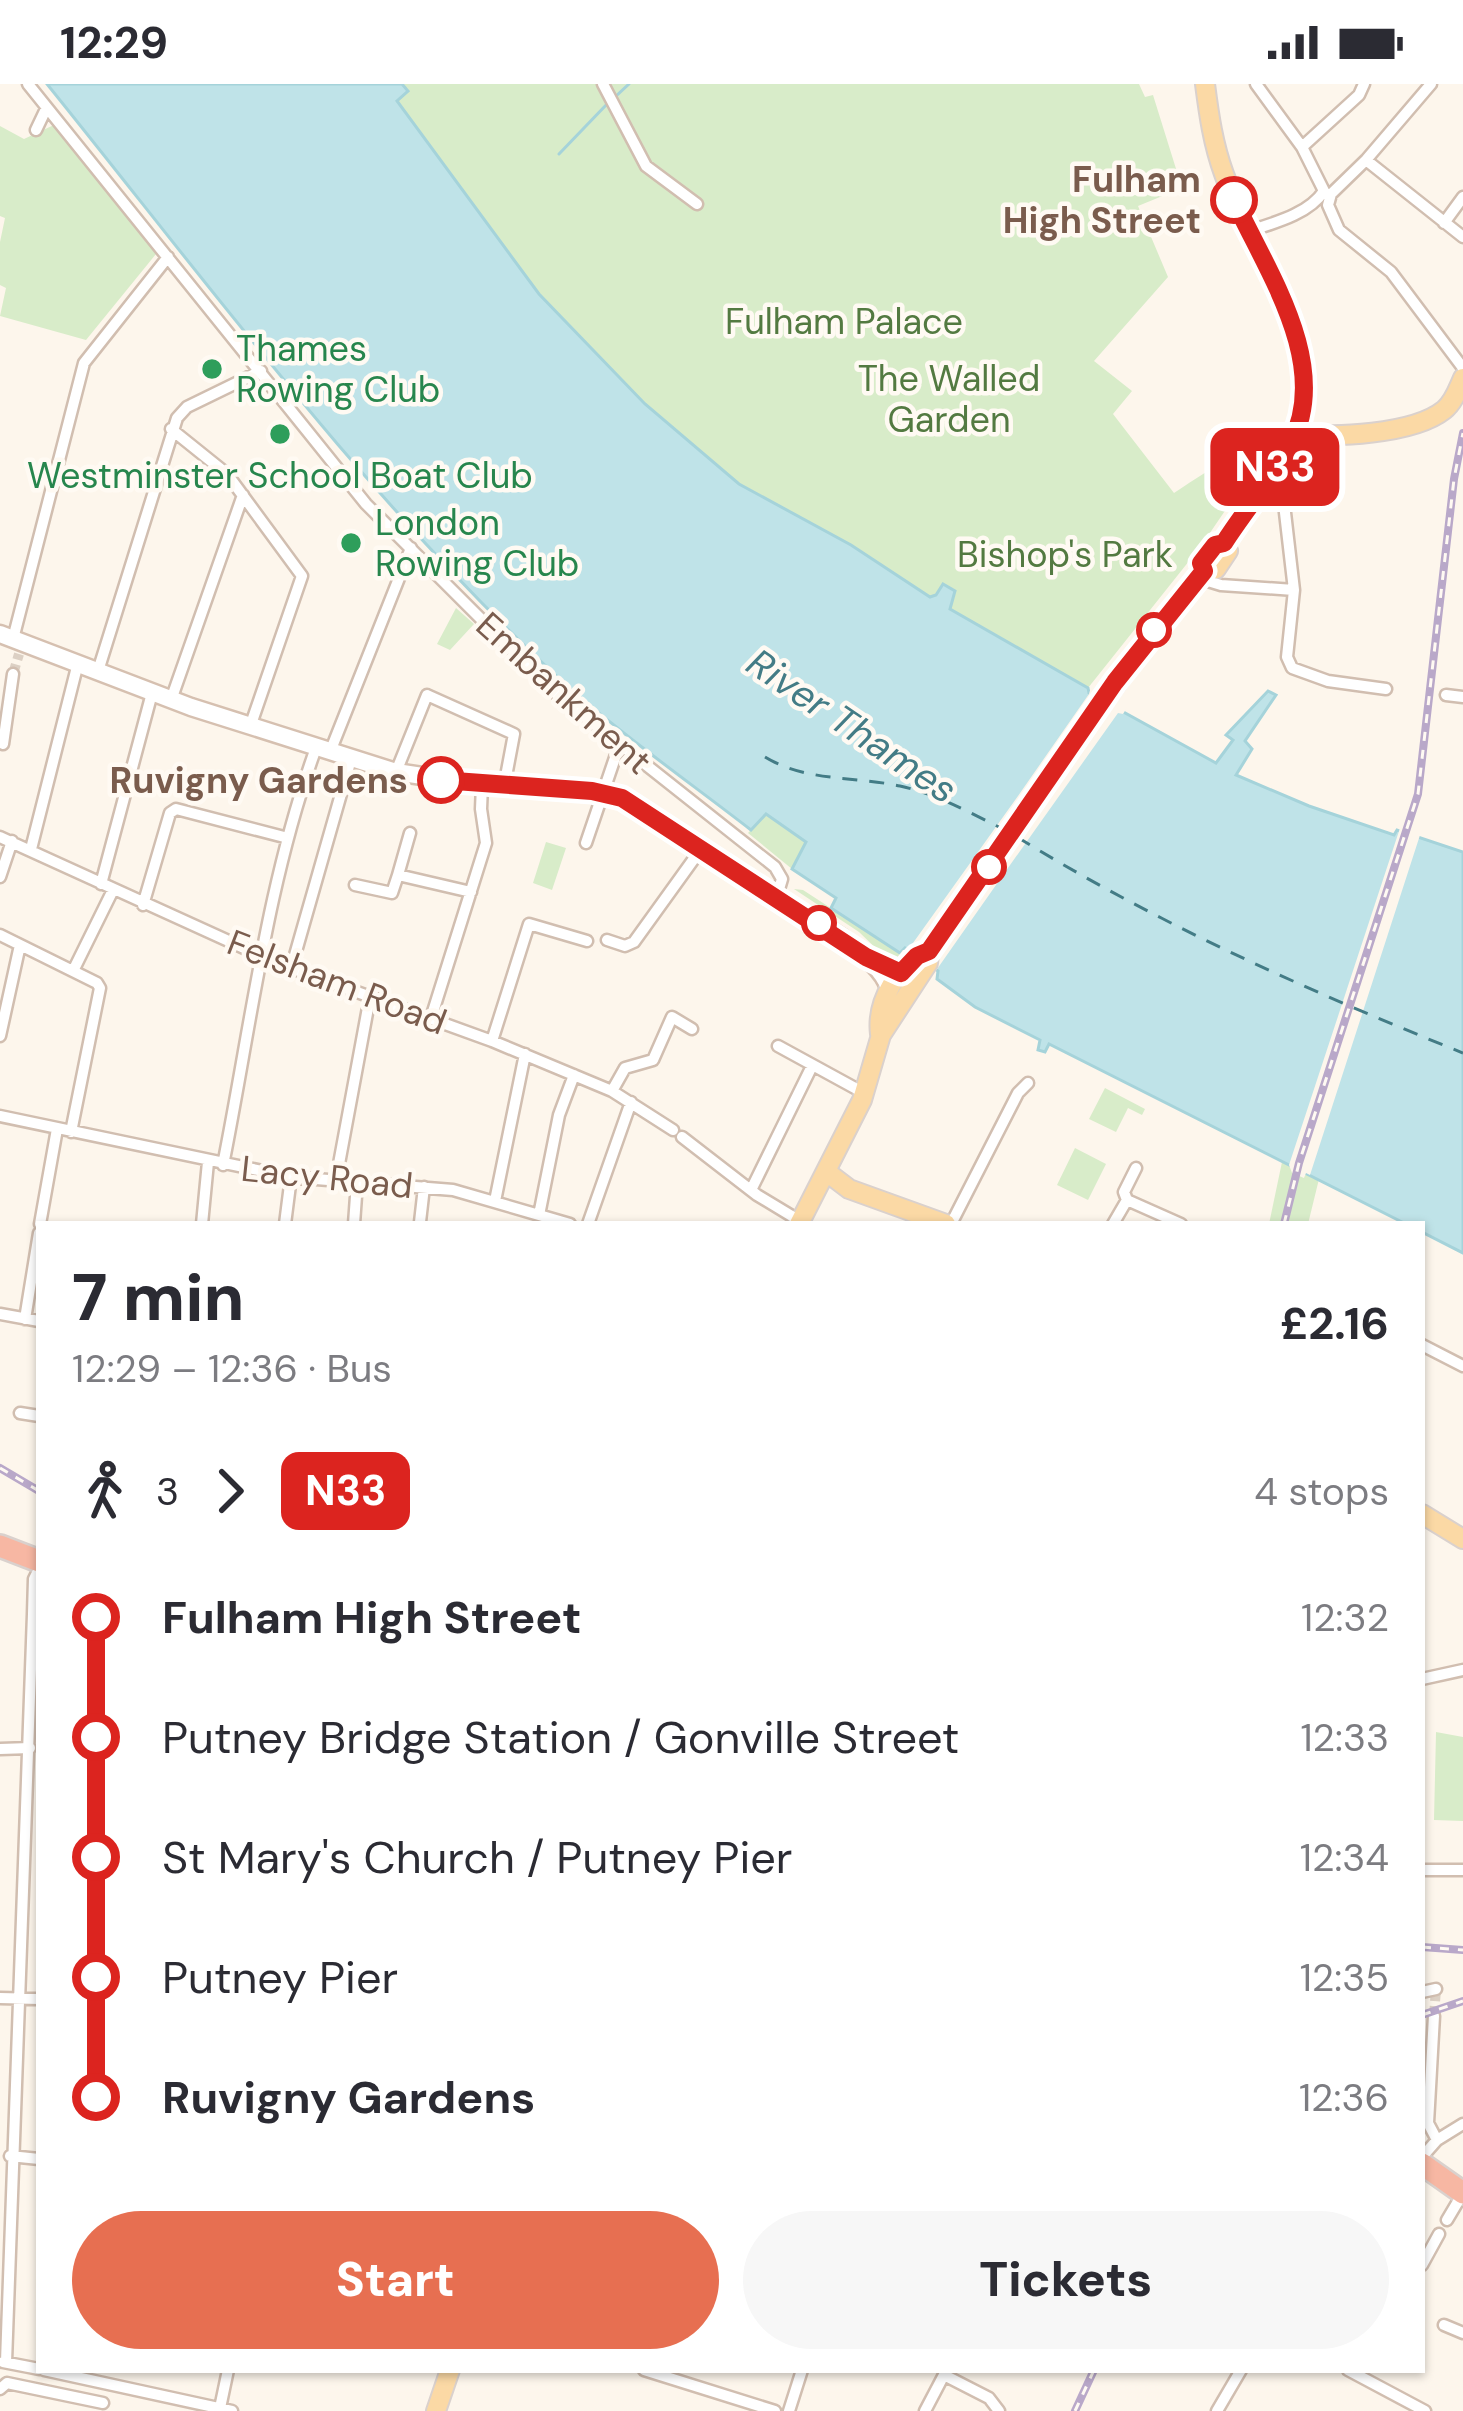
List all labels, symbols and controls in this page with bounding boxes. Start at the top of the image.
text: 12:29 [60,13,168,72]
place label: Fulham High Street [1003,156,1201,244]
marker: Fulham High Street [1212,178,1256,222]
park label: Fulham Palace [725,298,963,345]
place label: Thames Rowing Club [236,325,440,413]
park label: The Walled Garden [858,355,1040,443]
marker: Thames Rowing Club [199,356,225,382]
marker: Westminster School Boat Club [267,421,293,447]
line badge: N33 [1206,428,1344,506]
text: N33 [1234,439,1316,494]
place label: Westminster School Boat Club [27,452,533,499]
place label: London Rowing Club [375,499,579,587]
marker: London Rowing Club [338,530,364,556]
park label: Bishop's Park [957,531,1173,578]
street label: Embankment [466,602,662,784]
unlabelled marker [1138,614,1170,646]
water label: River Thames [737,637,967,815]
place label: Ruvigny Gardens [110,757,408,804]
marker: Ruvigny Gardens [419,758,463,802]
unlabelled marker [973,851,1005,883]
unlabelled marker [803,907,835,939]
street label: Felsham Road [221,919,453,1045]
street label: Lacy Road [239,1145,415,1209]
text: 7 min [72,1255,244,1340]
text: £2.16 [1280,1294,1389,1353]
text: 12:29 – 12:36 · Bus [72,1343,392,1394]
icon: walk [72,1458,138,1524]
icon: forward [197,1458,263,1524]
text: N33 [305,1463,386,1518]
text: 3 [156,1466,179,1517]
text: 4 stops [1254,1466,1389,1517]
text: Fulham High Street [162,1588,582,1647]
text: 12:32 [1301,1592,1389,1643]
text: Putney Bridge Station / Gonville Street [162,1708,960,1767]
text: 12:33 [1300,1712,1389,1763]
text: St Mary's Church / Putney Pier [162,1828,792,1887]
text: 12:34 [1300,1832,1389,1883]
text: Putney Pier [162,1948,398,2007]
text: 12:35 [1300,1952,1389,2003]
text: Ruvigny Gardens [162,2068,535,2127]
text: 12:36 [1299,2072,1389,2123]
button: Start [72,2211,719,2349]
button: Tickets [743,2211,1389,2349]

